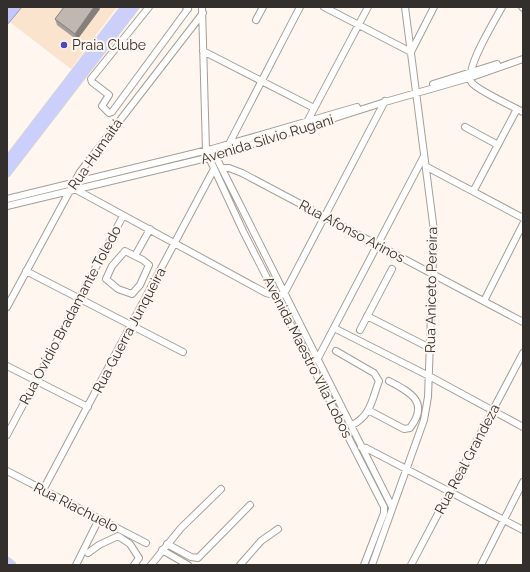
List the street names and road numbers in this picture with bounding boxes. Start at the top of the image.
street label: Avenida Silvio Rugani [199,111,335,167]
street label: Rua Humaitá [65,115,125,193]
street label: Rua Afonso Arinos [297,196,408,266]
street label: Rua Ovídio Bradamante Toledo [16,223,124,407]
street label: Rua Aniceto Pereira [422,227,440,353]
street label: Rua Guerra Junqueira [89,265,169,395]
street label: Avenida Maestro Vila Lobos [260,274,356,440]
street label: Rua Real Grandeza [431,401,503,517]
street label: Rua Riachuelo [31,479,121,535]

